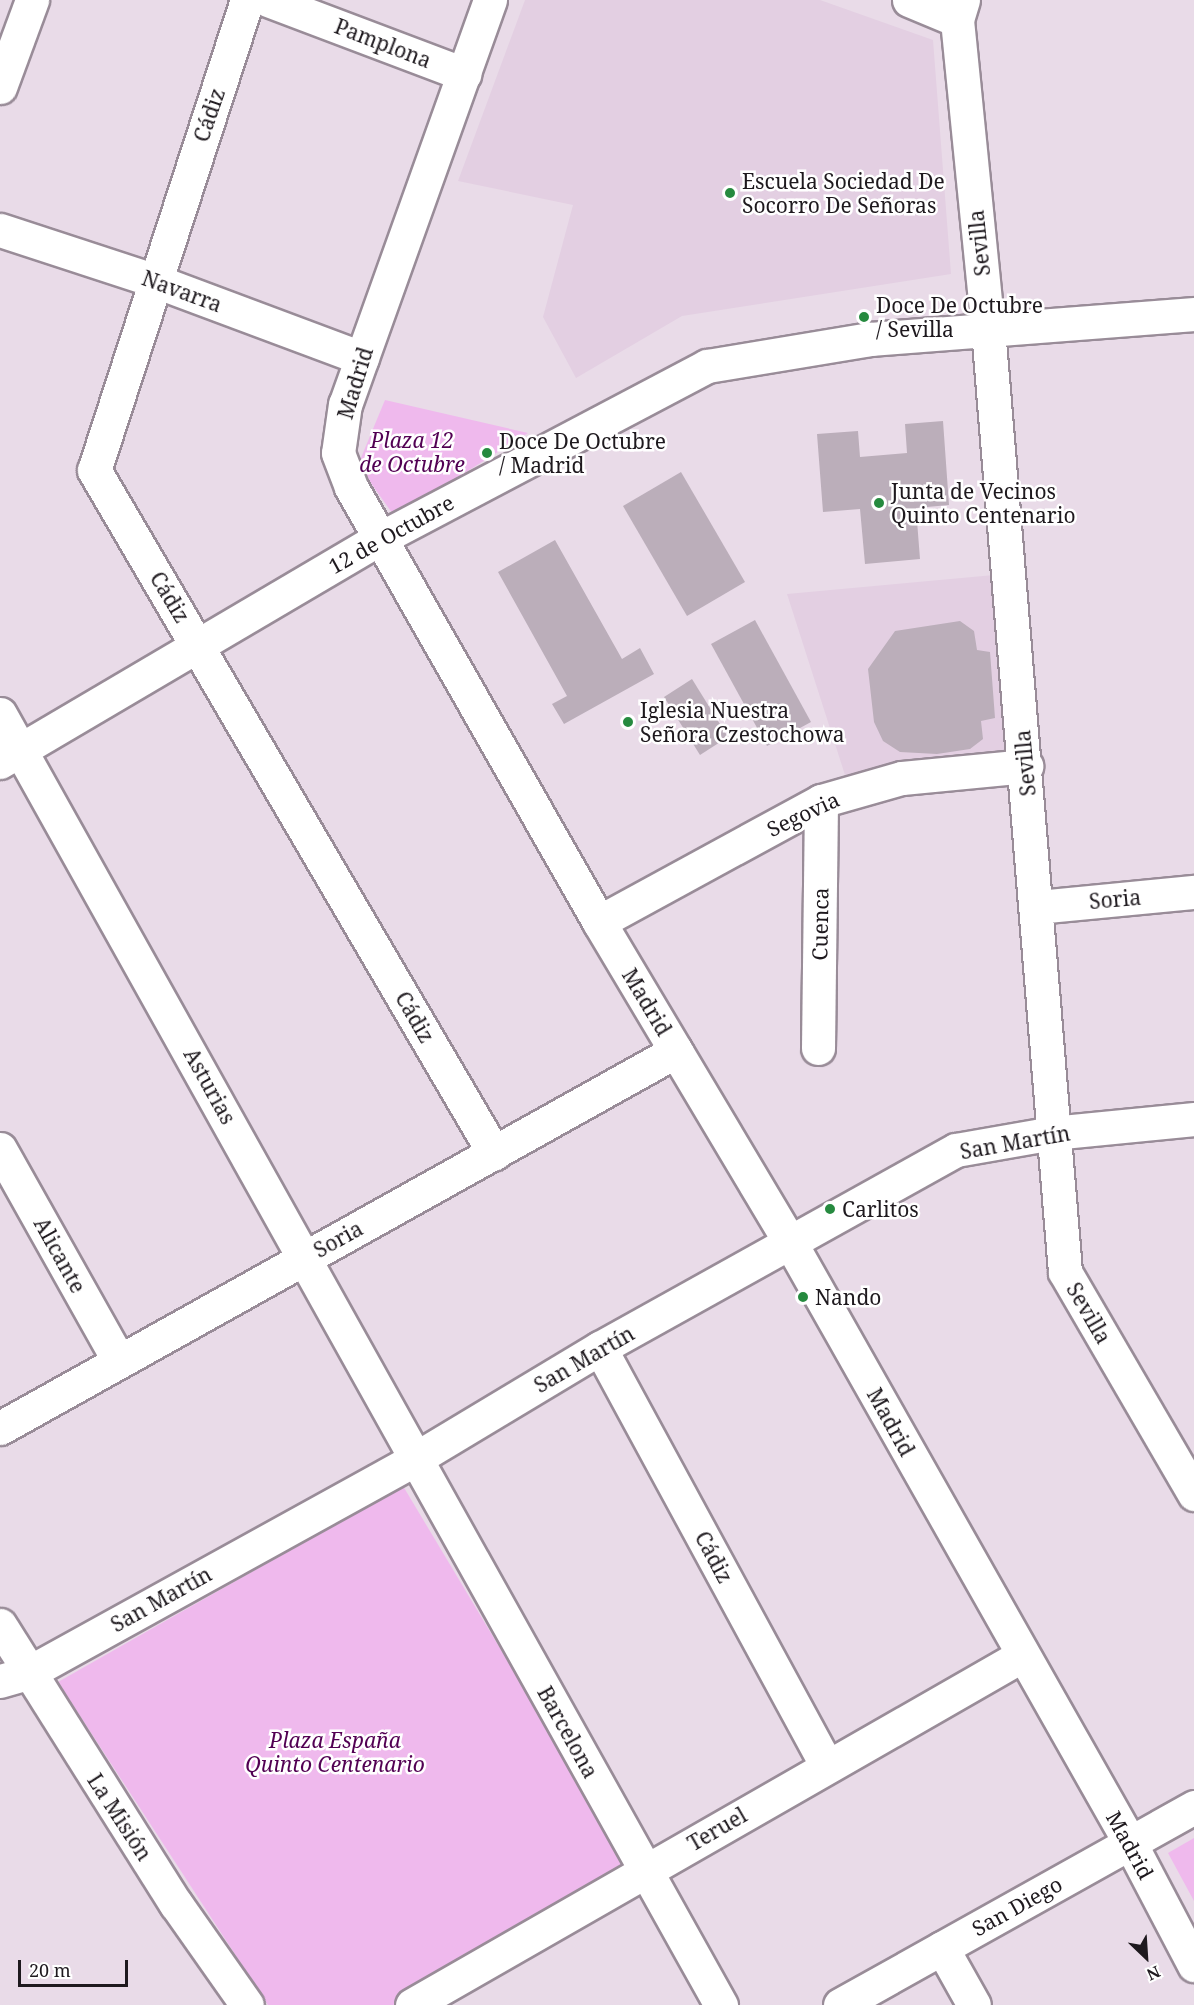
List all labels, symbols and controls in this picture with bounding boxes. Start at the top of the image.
street label: Pamplona [331,13,435,73]
street label: Cádiz [188,85,230,145]
place label: Escuela Sociedad De Socorro De Señoras [742,168,945,218]
marker: Escuela Sociedad De Socorro De Señoras [723,186,737,200]
street label: Sevilla [963,209,995,277]
street label: Navarra [139,265,225,317]
place label: Doce De Octubre / Sevilla [876,292,1043,342]
marker: Doce De Octubre / Sevilla [857,310,871,324]
street label: Madrid [332,344,378,422]
park label: Plaza 12 de Octubre [359,427,465,477]
place label: Doce De Octubre / Madrid [499,428,666,478]
marker: Doce De Octubre / Madrid [480,446,494,460]
place label: Junta de Vecinos Quinto Centenario [891,478,1076,528]
street label: 12 de Octubre [324,489,458,579]
marker: Junta de Vecinos Quinto Centenario [872,496,886,510]
street label: Cádiz [145,567,195,627]
place label: Iglesia Nuestra Señora Czestochowa [640,697,845,747]
marker: Iglesia Nuestra Señora Czestochowa [621,715,635,729]
street label: Sevilla [1010,729,1040,797]
street label: Segovia [763,786,843,842]
street label: Soria [1088,884,1142,914]
street label: Cuenca [807,887,833,961]
street label: Madrid [617,964,677,1040]
street label: Cádiz [390,987,440,1047]
street label: Asturias [179,1044,241,1128]
street label: San Martín [958,1120,1072,1164]
place label: Carlitos [842,1196,919,1222]
marker: Carlitos [823,1202,837,1216]
street label: Alicante [29,1213,91,1297]
street label: Soria [309,1215,367,1263]
street label: Sevilla [1061,1278,1117,1348]
place label: Nando [815,1284,881,1310]
marker: Nando [796,1290,810,1304]
street label: San Martín [529,1320,639,1398]
street label: Madrid [862,1384,920,1460]
street label: Cádiz [690,1527,738,1587]
street label: San Martín [106,1561,216,1637]
street label: Barcelona [532,1682,604,1782]
park label: Plaza España Quinto Centenario [245,1727,425,1777]
street label: La Misión [83,1769,157,1865]
street label: Teruel [683,1802,751,1856]
street label: Madrid [1101,1807,1159,1883]
street label: San Diego [968,1871,1066,1941]
north arrow [1116,1927,1176,1987]
scale bar [21,1948,130,1986]
text: 20 m [29,1958,71,1982]
text: N [1143,1961,1164,1986]

